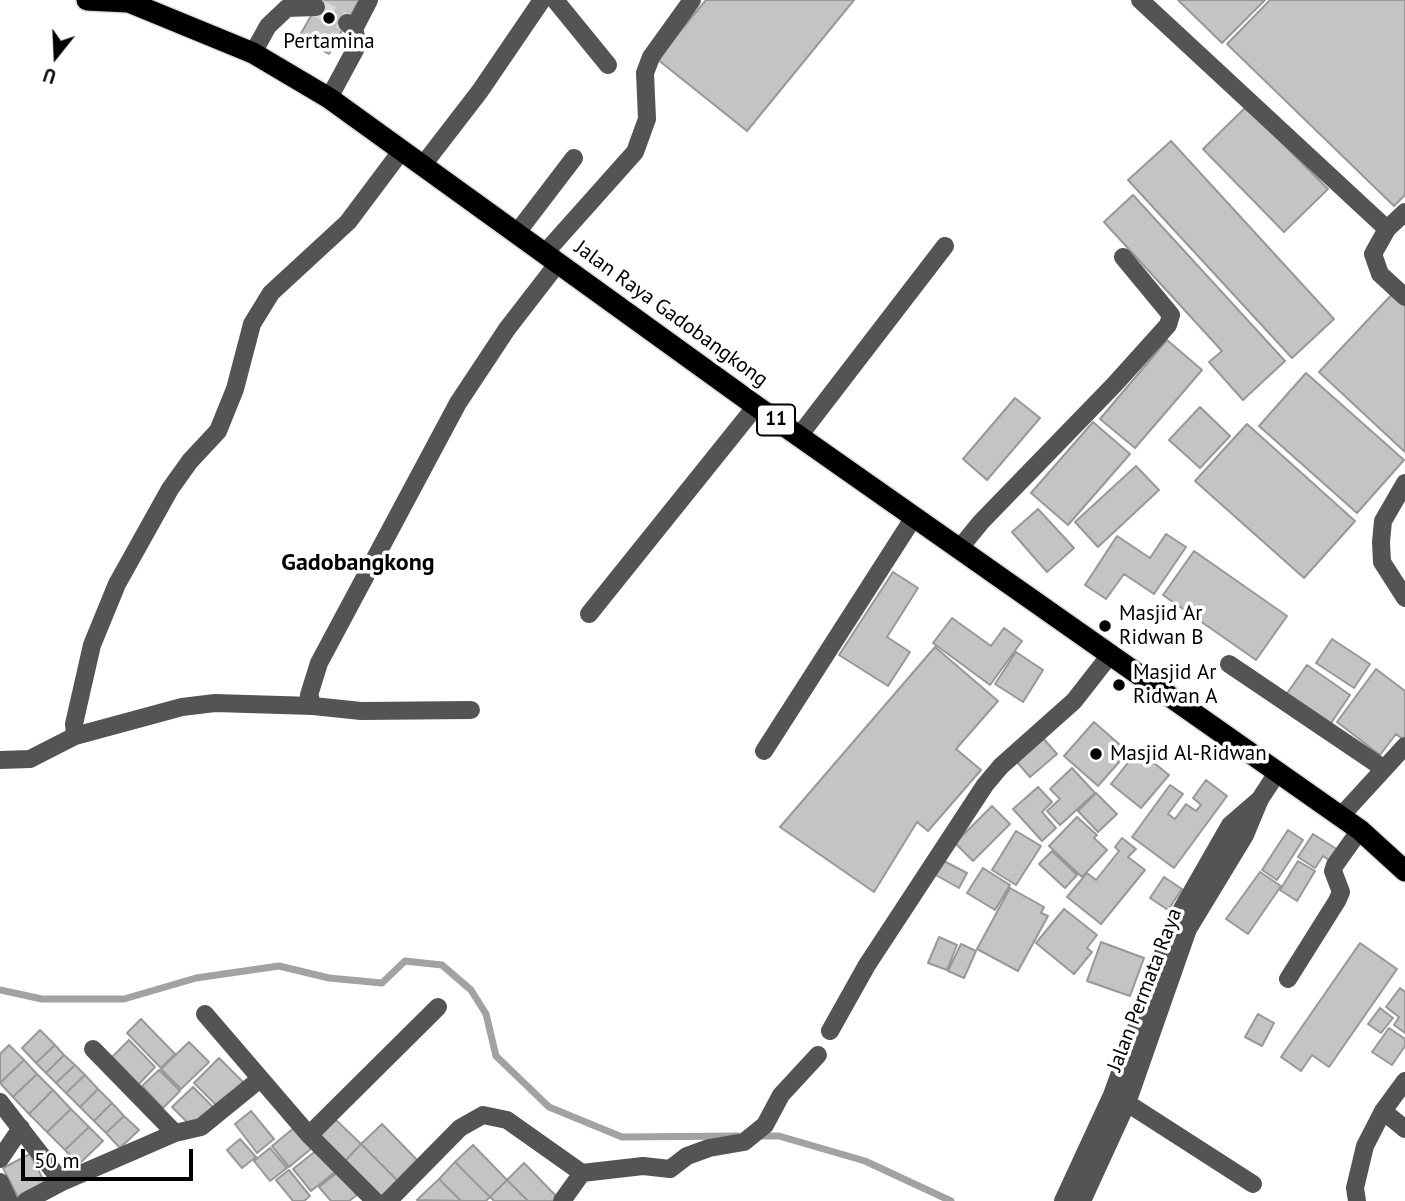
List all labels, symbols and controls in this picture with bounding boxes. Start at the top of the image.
marker: Pertamina [321,10,337,26]
north arrow [21,21,91,91]
place label: Pertamina [283,29,375,55]
text: U [40,63,59,89]
street label: Jalan Raya Gadobangkong [569,235,773,393]
road number: 11 [757,404,795,436]
district label: Gadobangkong [281,549,435,577]
place label: Masjid Ar Ridwan B [1119,601,1204,651]
marker: Masjid Ar Ridwan B [1097,618,1113,634]
place label: Masjid Ar Ridwan A [1133,660,1218,710]
marker: Masjid Ar Ridwan A [1111,677,1127,693]
place label: Masjid Al-Ridwan [1110,741,1267,767]
marker: Masjid Al-Ridwan [1088,746,1104,762]
street label: Jalan Permata Raya [1102,905,1188,1075]
scale bar [24,1134,196,1178]
text: 50 m [34,1147,80,1174]

